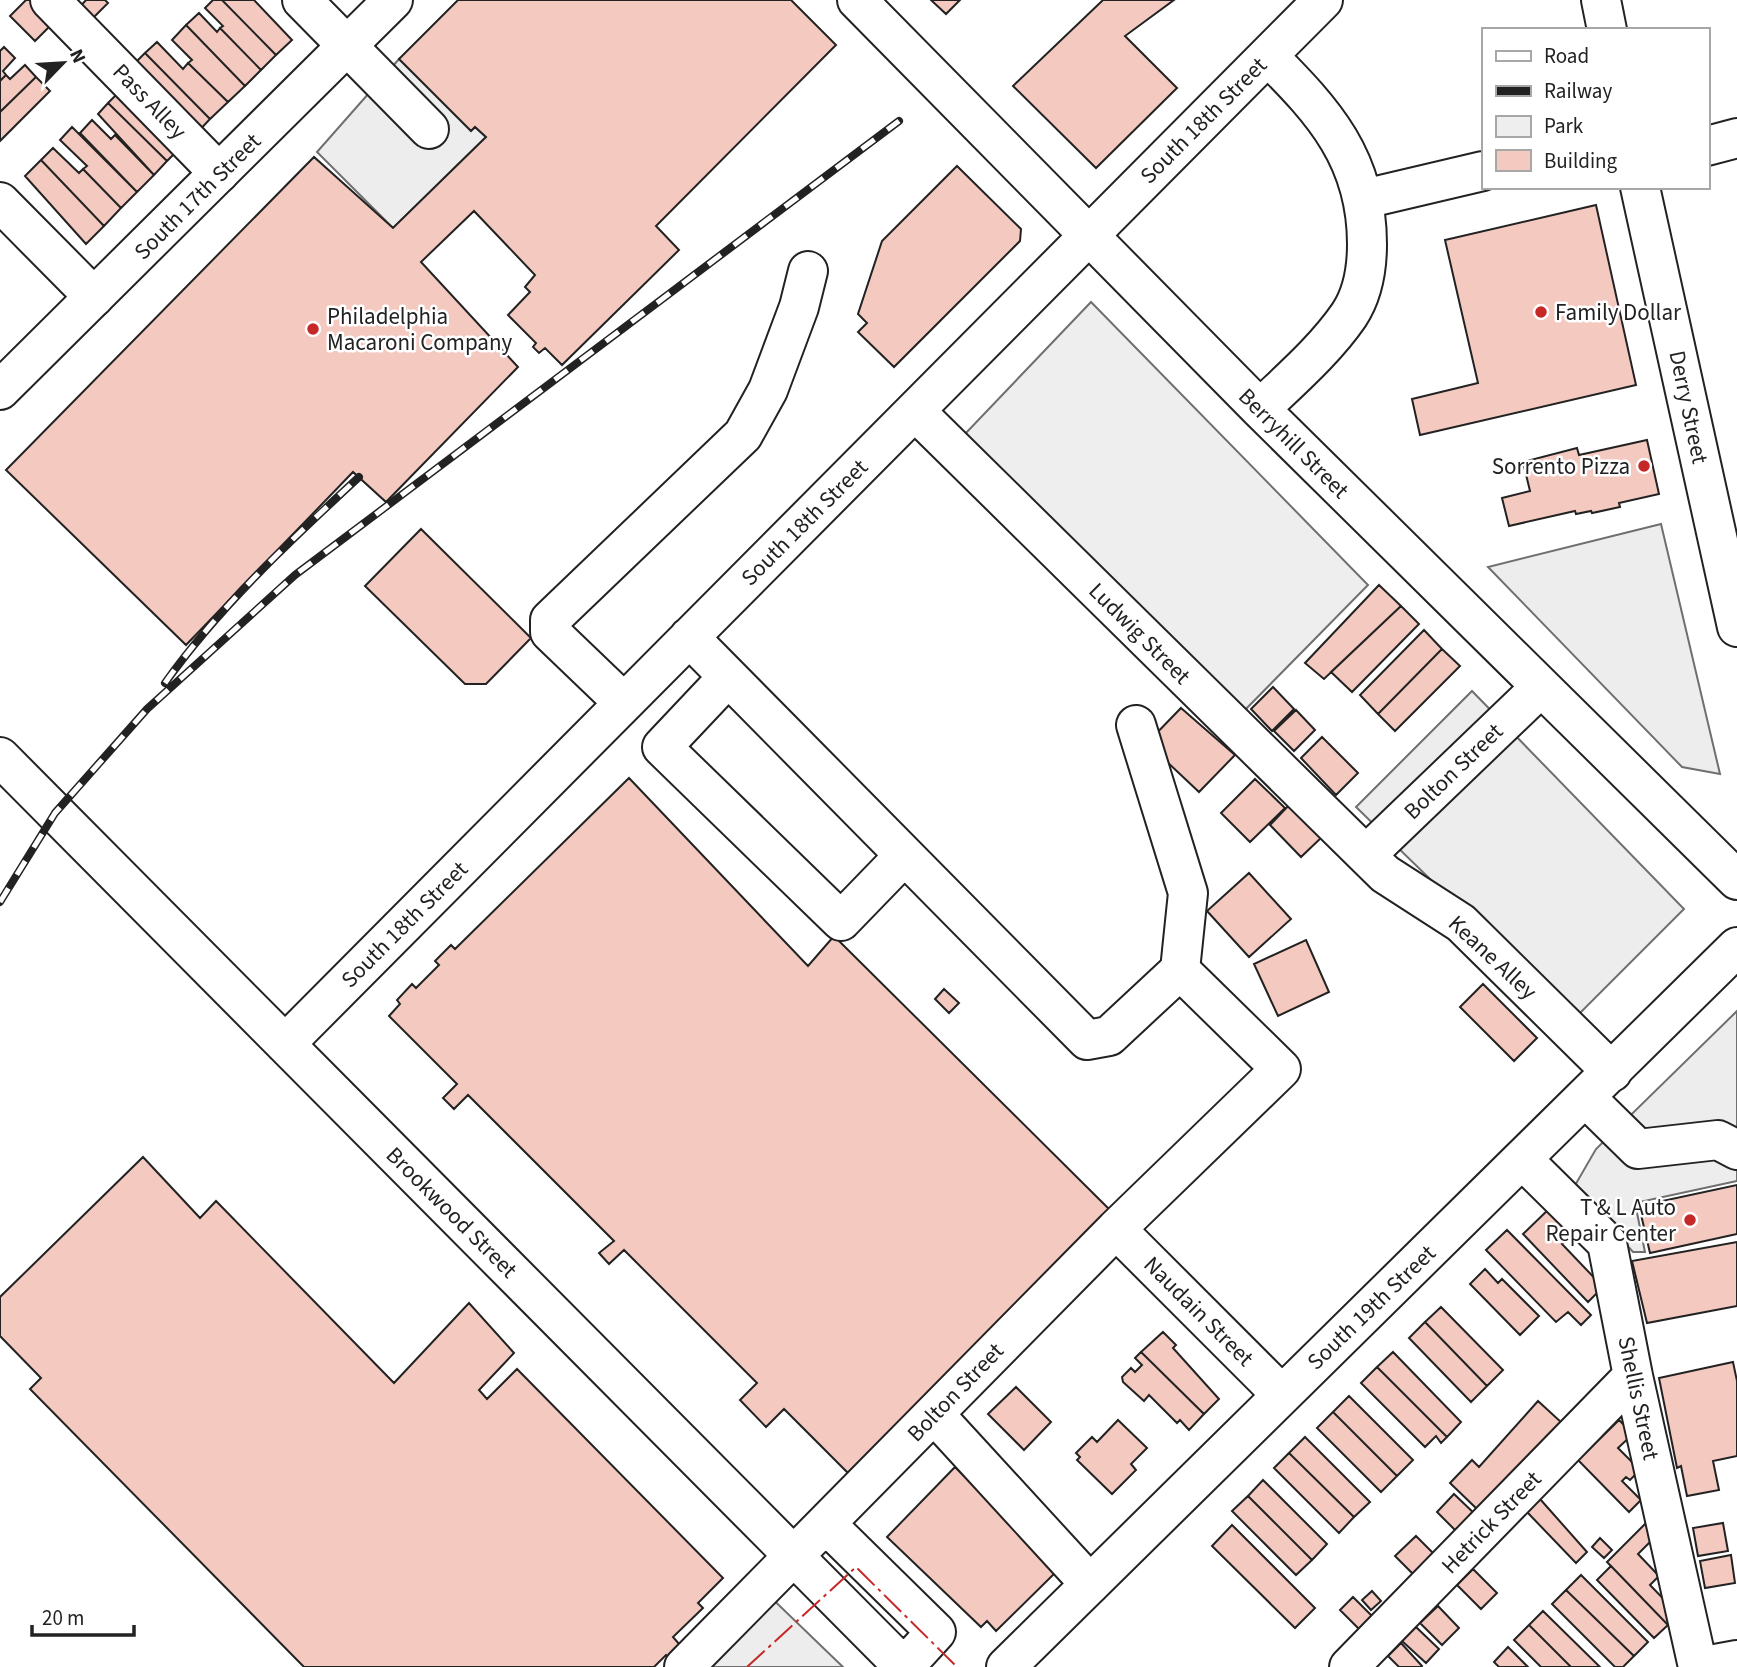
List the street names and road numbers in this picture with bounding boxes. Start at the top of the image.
street label: South 18th Street [1132,49,1274,191]
street label: Pass Alley [105,56,194,147]
street label: South 17th Street [126,125,268,267]
street label: Derry Street [1660,347,1717,467]
street label: Berryhill Street [1231,381,1357,506]
street label: South 18th Street [733,451,875,593]
street label: Ludwig Street [1081,575,1198,692]
street label: Bolton Street [1396,715,1510,827]
street label: South 18th Street [333,853,475,995]
street label: Keane Alley [1441,907,1545,1007]
street label: Brookwood Street [378,1139,525,1286]
street label: South 19th Street [1300,1237,1443,1377]
street label: Naudain Street [1136,1249,1261,1374]
street label: Shellis Street [1609,1333,1668,1463]
street label: Bolton Street [900,1335,1011,1449]
street label: Hetrick Street [1434,1463,1549,1581]

